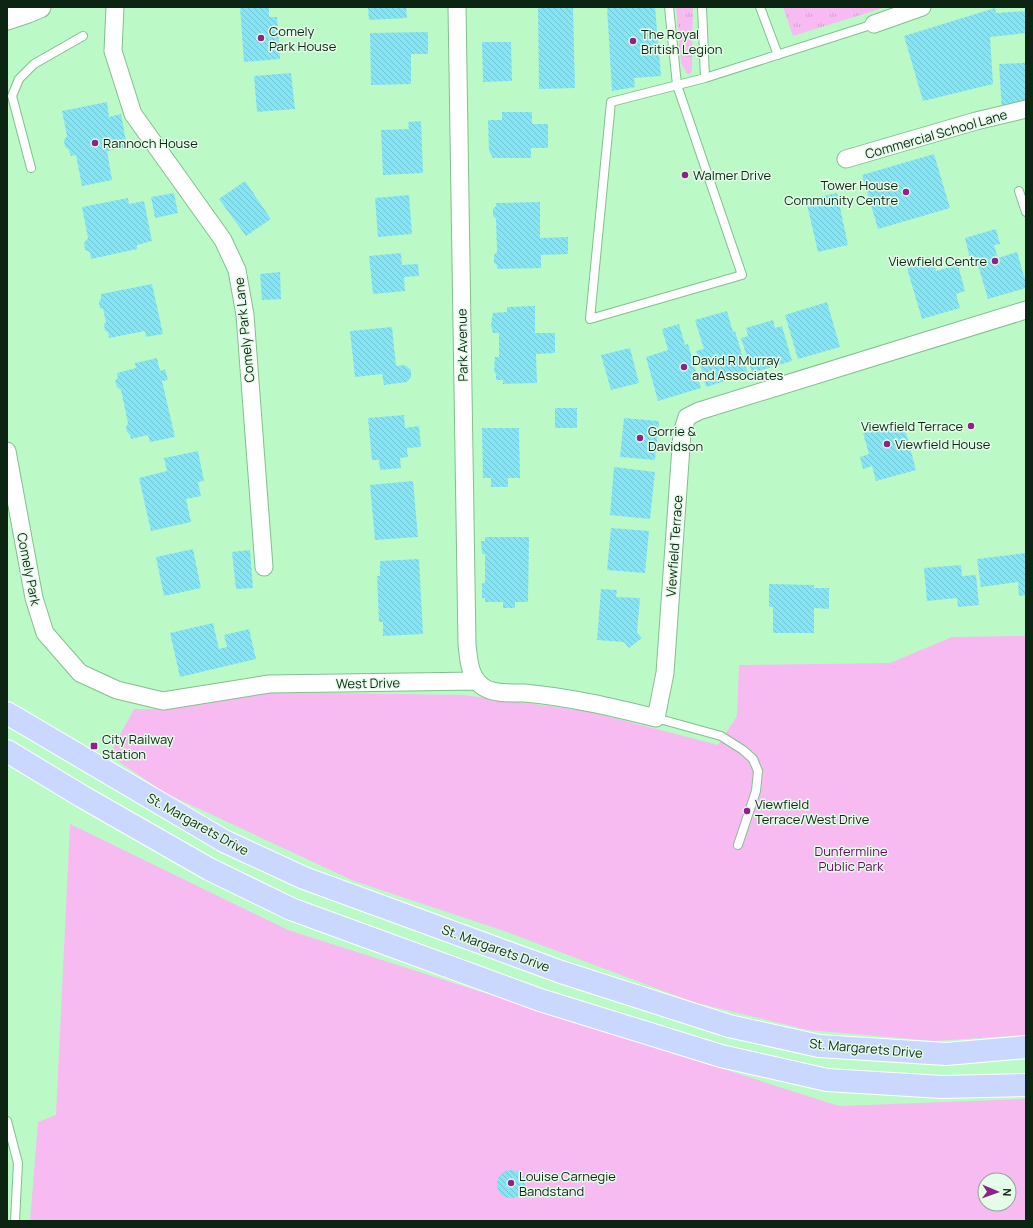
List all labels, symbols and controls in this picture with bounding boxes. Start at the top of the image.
place label: Comely Park House [269,22,337,55]
place label: The Royal British Legion [641,25,722,58]
marker: Comely Park House [256,33,266,43]
marker: The Royal British Legion [628,36,638,46]
street label: Commercial School Lane [863,105,1010,163]
place label: Rannoch House [103,134,198,152]
marker: Rannoch House [90,138,100,148]
place label: Walmer Drive [693,166,771,184]
marker: Walmer Drive [680,170,690,180]
place label: Tower House Community Centre [784,176,898,209]
marker: Tower House Community Centre [901,187,911,197]
place label: Viewfield Centre [888,252,987,270]
marker: Viewfield Centre [990,256,1000,266]
street label: Comely Park Lane [229,276,258,384]
street label: Park Avenue [452,308,472,382]
place label: David R Murray and Associates [692,351,784,384]
marker: David R Murray and Associates [679,362,689,372]
place label: Viewfield Terrace [861,417,963,435]
marker: Viewfield Terrace [966,421,976,431]
place label: Gorrie & Davidson [648,422,703,455]
marker: Gorrie & Davidson [635,433,645,443]
place label: Viewfield House [895,435,991,453]
marker: Viewfield House [882,439,892,449]
street label: Viewfield Terrace [661,494,687,597]
street label: Comely Park [13,531,45,608]
street label: West Drive [336,673,401,693]
place label: City Railway Station [102,730,174,763]
marker: City Railway Station [89,741,99,751]
street label: St. Margarets Drive [144,789,252,860]
place label: Viewfield Terrace/West Drive [755,795,870,828]
marker: Viewfield Terrace/West Drive [742,806,752,816]
park label: Dunfermline Public Park [814,842,888,875]
street label: St. Margarets Drive [439,920,553,976]
street label: St. Margarets Drive [809,1034,924,1062]
place label: Louise Carnegie Bandstand [519,1167,616,1200]
north arrow [977,1172,1017,1212]
marker: Louise Carnegie Bandstand [506,1178,516,1188]
text: N [1000,1188,1015,1197]

